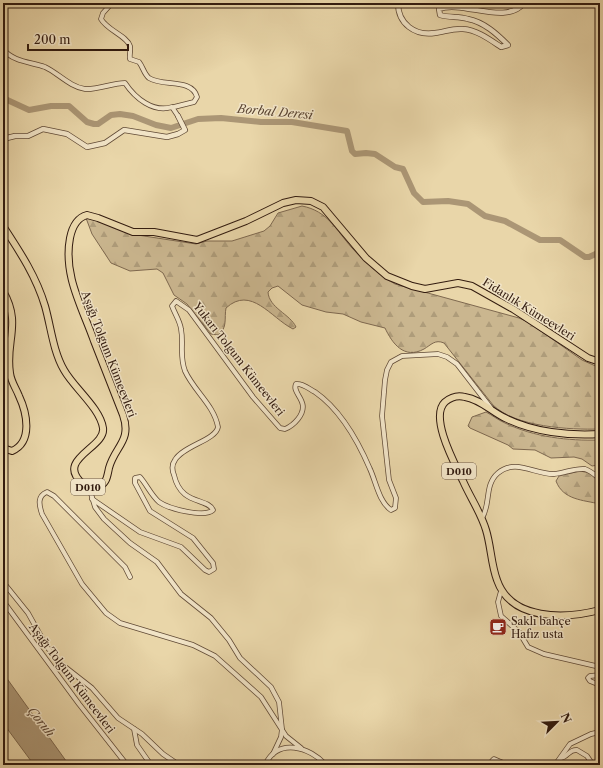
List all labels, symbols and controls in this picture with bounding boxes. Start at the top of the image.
scale bar [28,26,128,52]
text: 200 m [34,32,71,47]
water label: Borbal Deresi [236,101,315,122]
street label: Fidanlık Kümeevleri [480,275,578,343]
street label: Aşağı Tolgum Kümeevleri [78,288,140,420]
street label: Yukarı Tolgum Kümeevleri [190,299,288,419]
road number: D010 [442,463,476,479]
road number: D010 [71,479,105,495]
place label: Saklı bahçe Hafız usta [511,614,571,641]
cafe icon: Saklı bahçe Hafız usta [488,617,508,637]
street label: Aşağı Tolgum Kümeevleri [25,619,118,736]
north arrow [537,702,577,742]
water label: Çoruh [25,704,58,740]
text: N [558,711,575,726]

